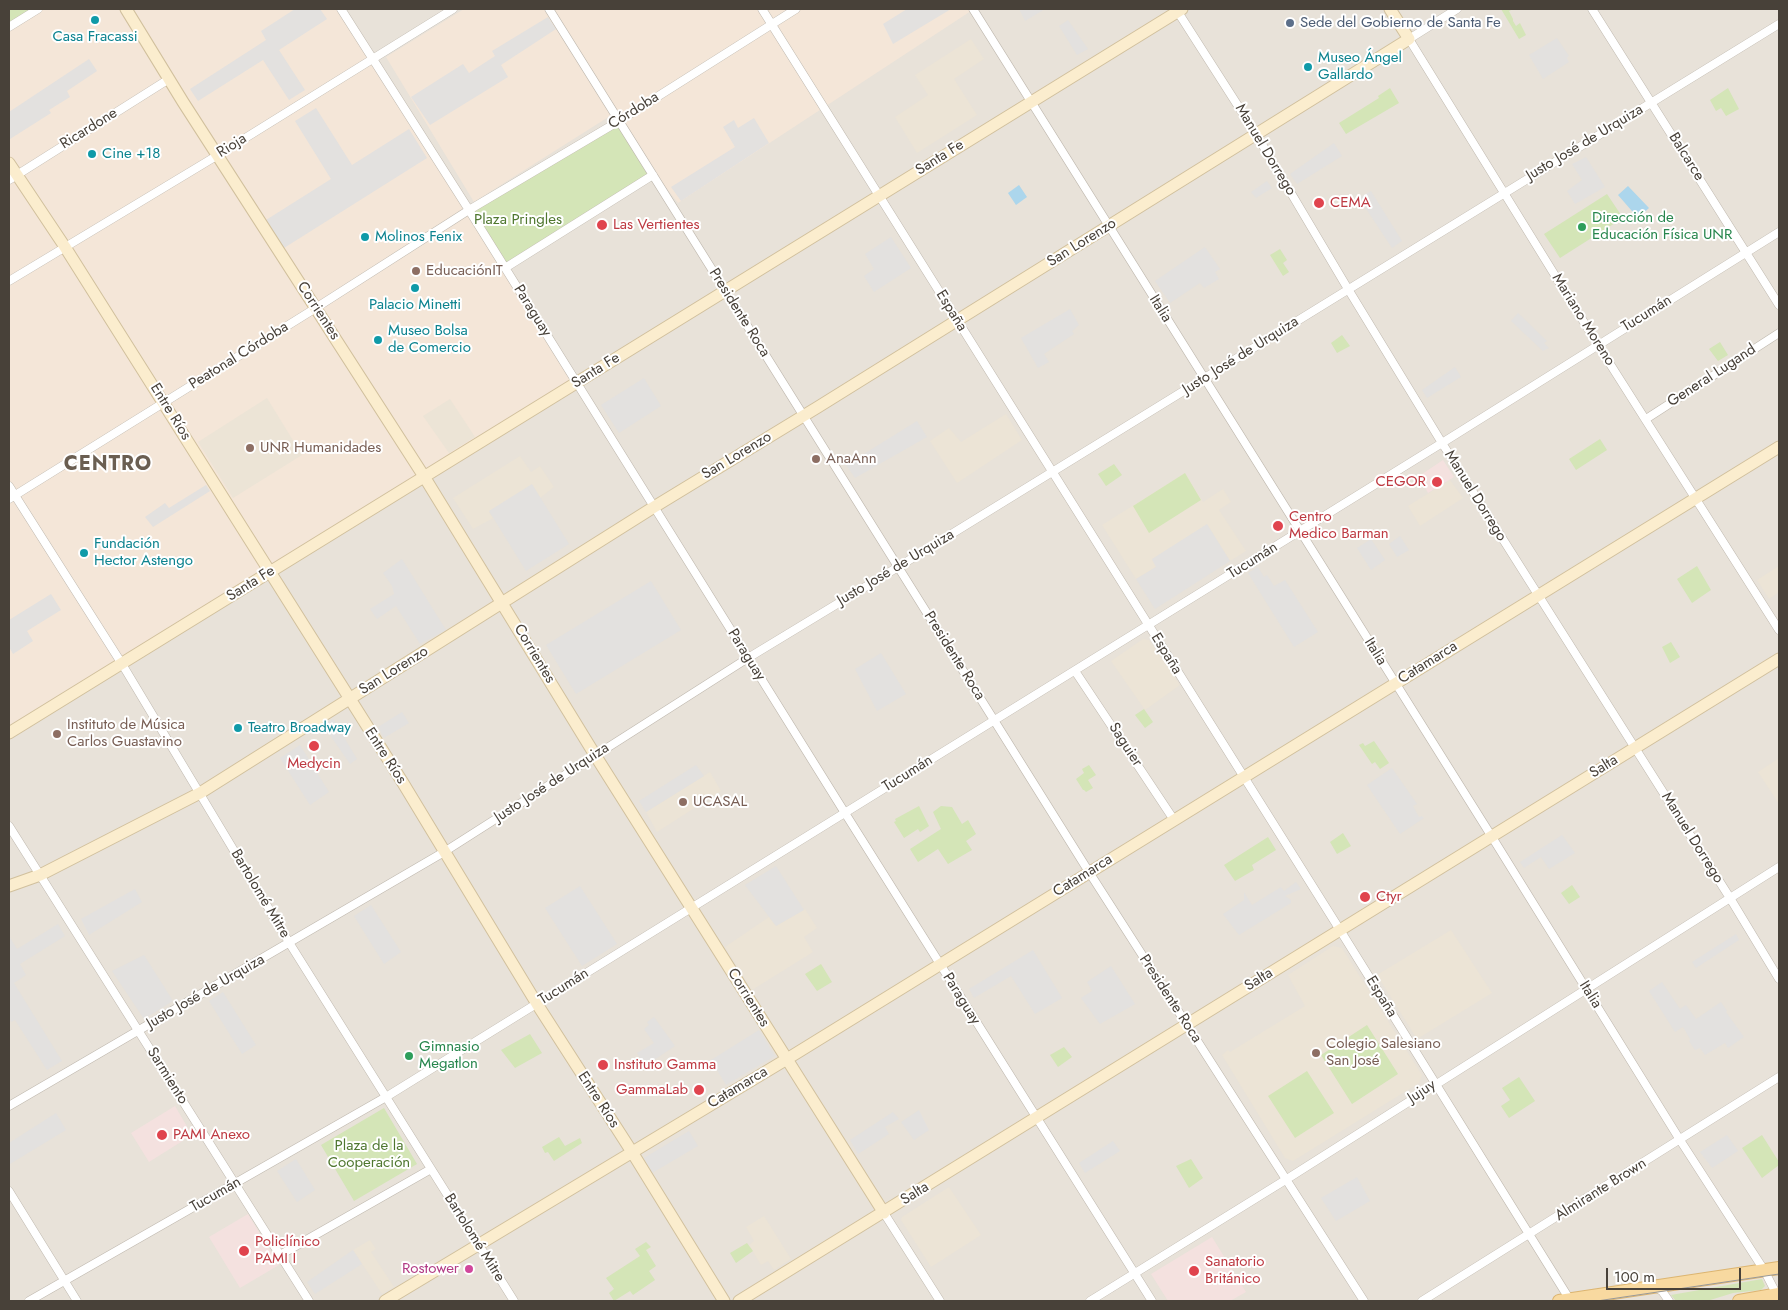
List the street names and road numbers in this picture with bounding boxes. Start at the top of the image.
street label: Córdoba [605,88,663,134]
street label: Manuel Dorrego [1231,101,1299,199]
street label: Justo José de Urquiza [1523,101,1647,185]
street label: Ricardone [57,104,121,154]
street label: Rioja [214,130,250,162]
street label: Balcarce [1664,130,1708,184]
street label: Santa Fe [913,136,967,180]
street label: San Lorenzo [1044,215,1120,271]
street label: Presidente Roca [704,265,774,361]
street label: Mariano Moreno [1547,271,1619,369]
street label: Corrientes [293,279,343,343]
street label: Paraguay [509,282,555,340]
street label: España [931,287,971,335]
street label: Italia [1145,292,1175,326]
street label: Tucumán [1619,292,1675,336]
street label: Justo José de Urquiza [1180,313,1302,399]
street label: Peatonal Córdoba [186,318,292,394]
street label: General Lugand [1664,341,1760,411]
street label: Santa Fe [569,349,623,393]
street label: Entre Ríos [146,380,194,444]
street label: San Lorenzo [699,428,775,484]
street label: Manuel Dorrego [1440,447,1510,545]
street label: Justo José de Urquiza [834,526,958,610]
street label: Tucumán [1225,539,1281,583]
street label: Santa Fe [224,562,278,606]
street label: Presidente Roca [919,608,989,704]
street label: Corrientes [509,621,559,687]
street label: Paraguay [723,626,769,684]
street label: España [1146,630,1186,678]
street label: Italia [1360,635,1390,669]
street label: Catamarca [1395,638,1461,688]
street label: San Lorenzo [356,643,432,699]
street label: Saguier [1104,720,1146,770]
street label: Entre Ríos [360,725,410,787]
street label: Justo José de Urquiza [491,739,613,827]
street label: Salta [1587,751,1621,783]
street label: Tucumán [880,752,936,796]
street label: Manuel Dorrego [1657,789,1727,887]
street label: Bartolomé Mitre [226,846,294,942]
street label: Catamarca [1050,851,1116,901]
street label: Justo José de Urquiza [144,951,268,1033]
street label: Presidente Roca [1135,952,1205,1046]
street label: Salta [1242,964,1276,996]
street label: Tucumán [536,965,592,1009]
street label: Corrientes [723,965,773,1031]
street label: Paraguay [938,970,984,1028]
street label: España [1361,973,1401,1021]
street label: Italia [1575,978,1605,1012]
street label: Sarmiento [143,1044,191,1108]
street label: Catamarca [705,1063,771,1113]
street label: Entre Ríos [573,1069,623,1131]
street label: Jujuy [1405,1076,1439,1108]
street label: Almirante Brown [1552,1155,1650,1225]
street label: Tucumán [187,1173,245,1217]
street label: Salta [898,1178,932,1210]
street label: Bartolomé Mitre [440,1191,508,1285]

